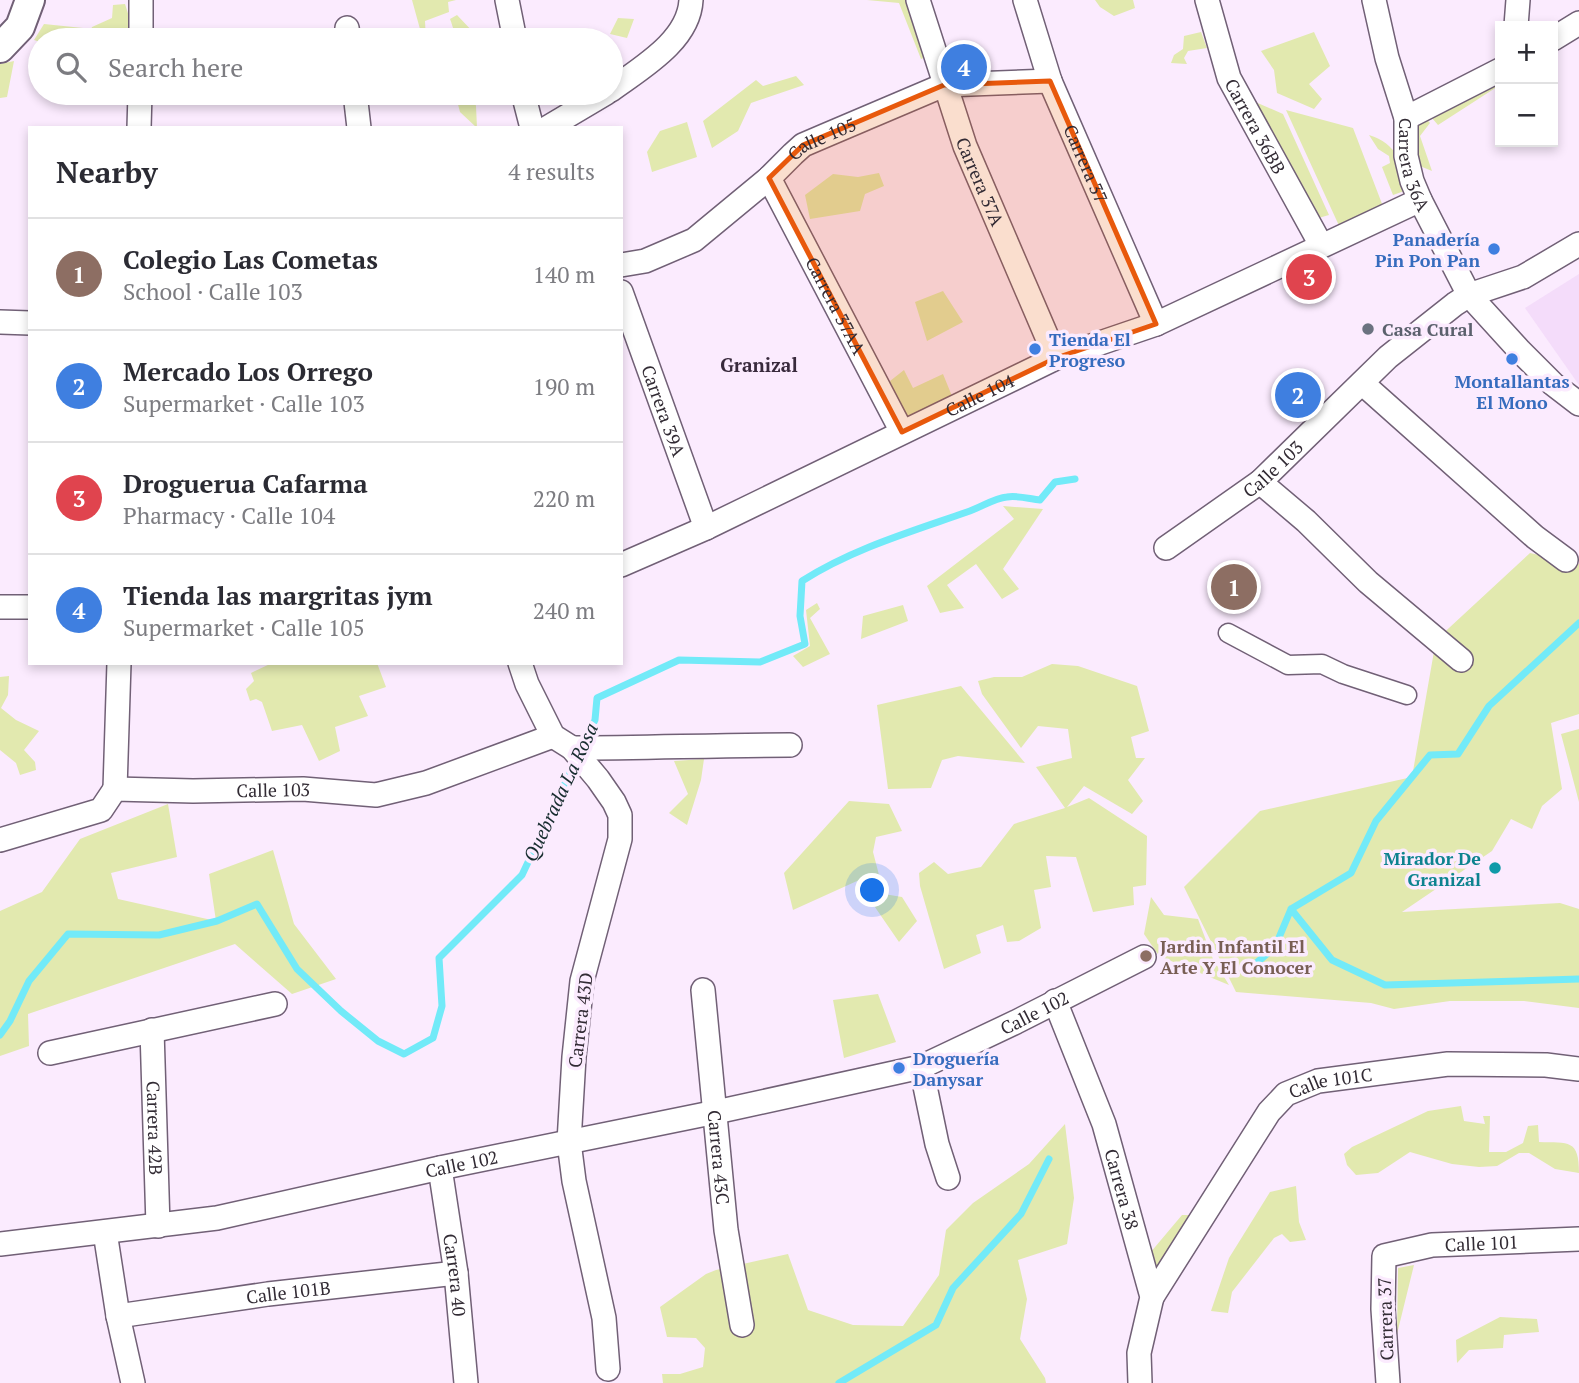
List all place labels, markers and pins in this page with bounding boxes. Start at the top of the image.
pin: 4 [941,41,987,93]
place label: Panadería Pin Pon Pan [1375,227,1480,272]
marker: Panadería Pin Pon Pan [1486,241,1502,257]
pin: 3 [1286,251,1332,303]
place label: Casa Cural [1382,317,1473,341]
marker: Casa Cural [1360,321,1376,337]
place label: Tienda El Progreso [1049,327,1131,372]
marker: Tienda El Progreso [1027,341,1043,357]
marker: Montallantas El Mono [1504,351,1520,367]
pin: 2 [1275,369,1321,421]
place label: Montallantas El Mono [1454,369,1570,414]
pin: 1 [1211,561,1257,613]
place label: Mirador De Granizal [1383,846,1481,891]
marker: Mirador De Granizal [1487,860,1503,876]
place label: Jardin Infantil El Arte Y El Conocer [1160,934,1312,979]
marker: Jardin Infantil El Arte Y El Conocer [1138,948,1154,964]
place label: Droguería Danysar [913,1046,999,1091]
marker: Droguería Danysar [891,1060,907,1076]

